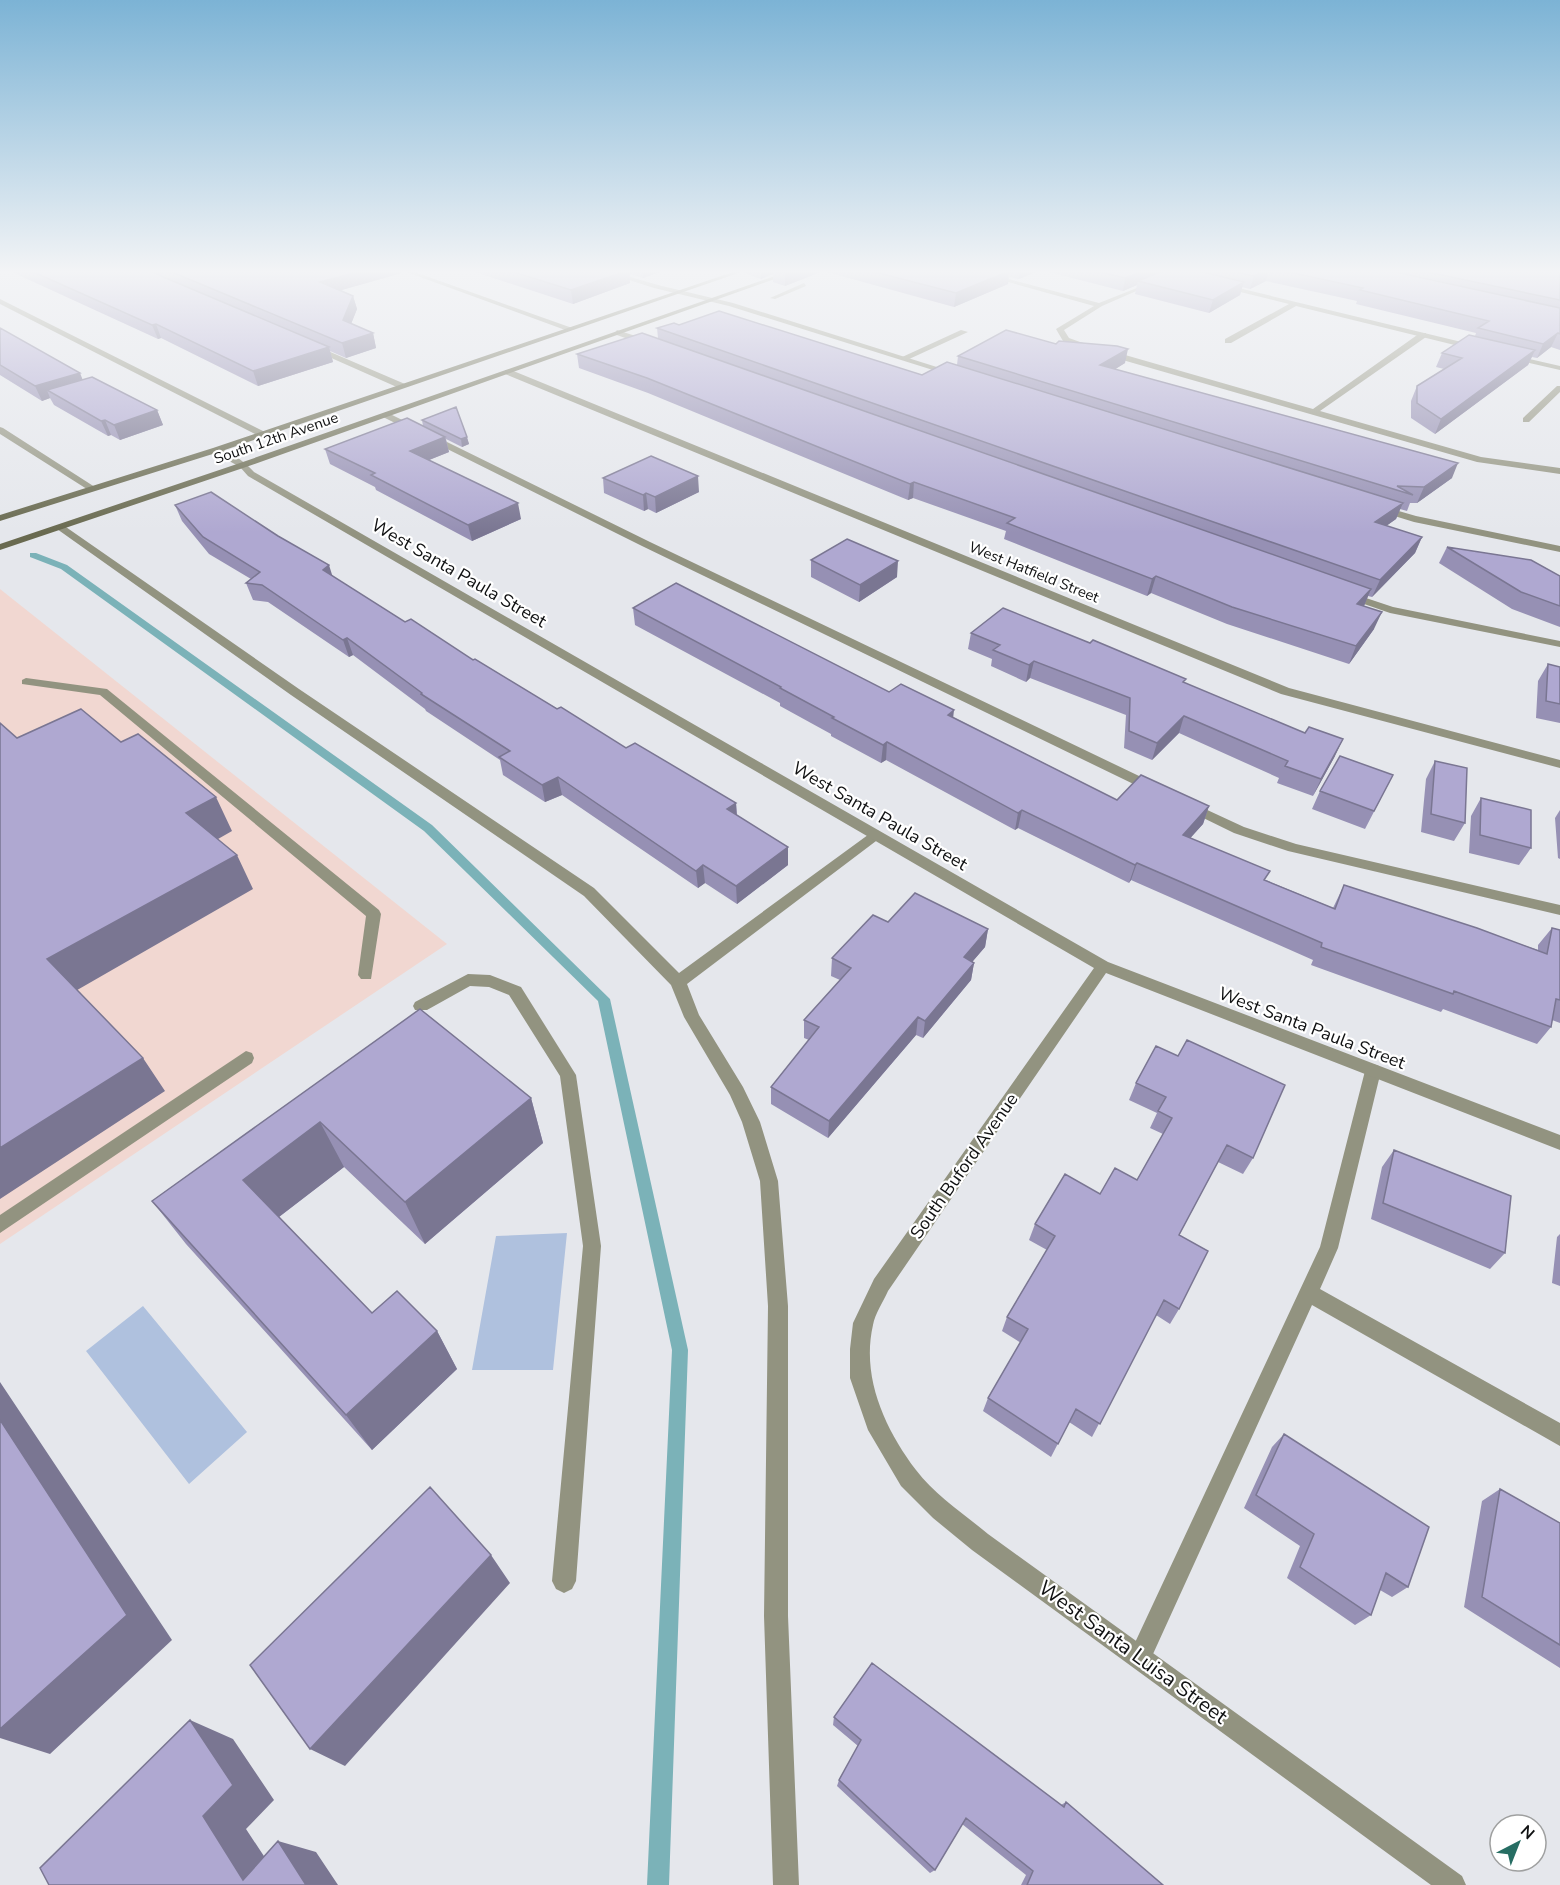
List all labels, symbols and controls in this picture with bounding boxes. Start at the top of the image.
street label: South 12th Avenue [211,407,341,469]
street label: West Santa Paula Street [367,513,551,633]
street label: West Hatfield Street [966,537,1103,608]
street label: West Santa Paula Street [788,756,972,876]
street label: West Santa Paula Street [1215,981,1410,1075]
street label: South Buford Avenue [905,1088,1023,1244]
street label: West Santa Luisa Street [1033,1574,1234,1731]
north arrow [1488,1813,1548,1873]
text: N [1516,1820,1539,1845]

